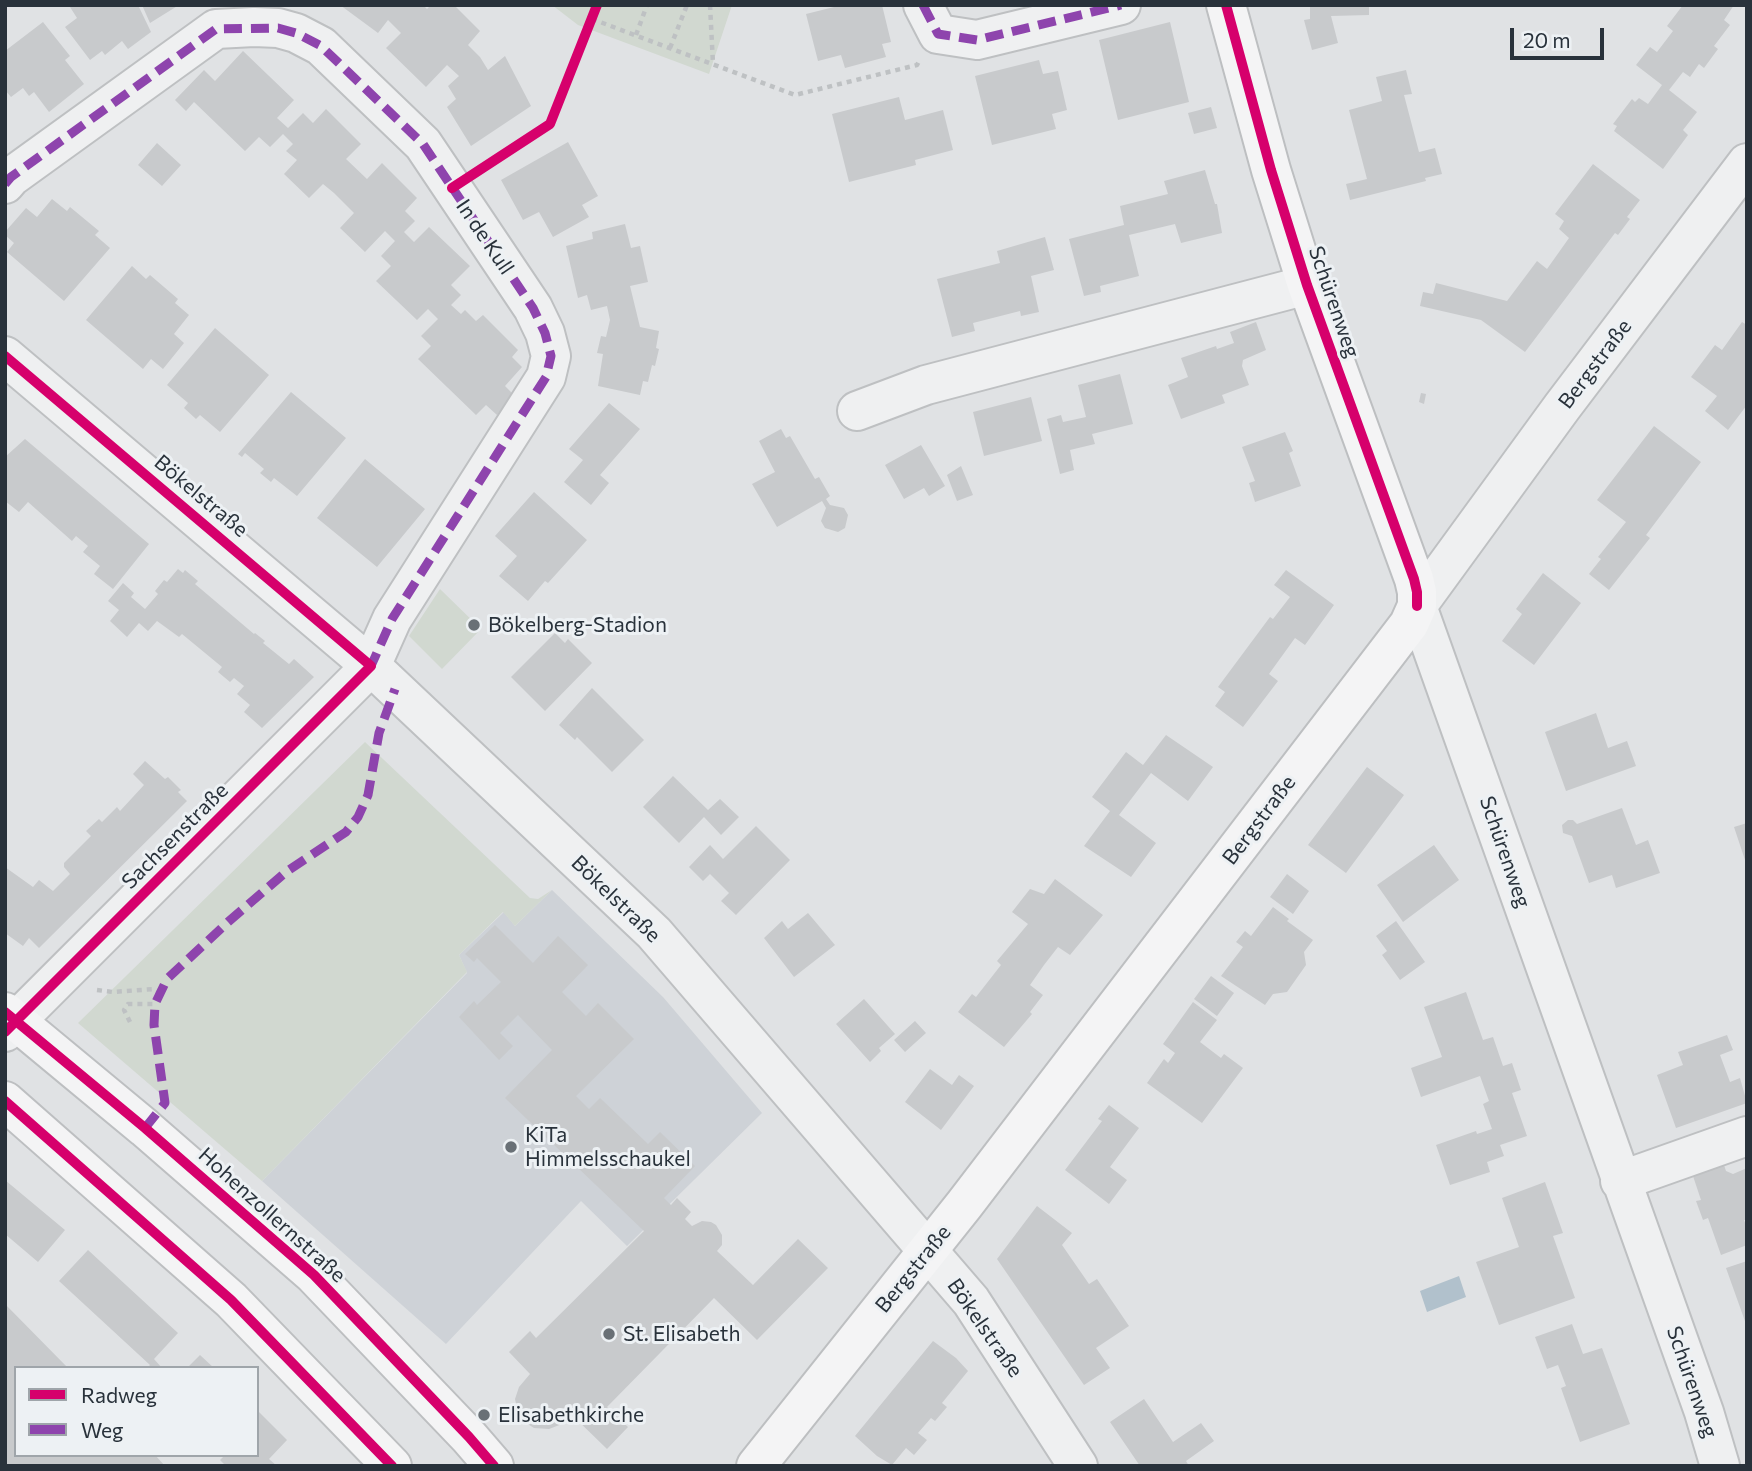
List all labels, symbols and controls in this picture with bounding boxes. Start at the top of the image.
scale bar [1514,14,1608,58]
text: 20 m [1523,27,1571,52]
street label: In de Kull [451,195,519,279]
street label: Schürenweg [1303,243,1365,361]
street label: Bergstraße [1553,314,1637,414]
street label: Bökelstraße [149,450,253,542]
place label: Bökelberg-Stadion [488,612,667,638]
marker: Bökelberg-Stadion [466,617,482,633]
street label: Bergstraße [1217,770,1301,870]
street label: Sachsenstraße [117,778,233,894]
street label: Schürenweg [1474,793,1536,911]
street label: Bökelstraße [566,850,666,948]
place label: KiTa Himmelsschaukel [525,1122,691,1172]
marker: KiTa Himmelsschaukel [503,1139,519,1155]
street label: Hohenzollernstraße [193,1142,351,1288]
street label: Bergstraße [870,1220,956,1318]
street label: Bökelstraße [942,1274,1028,1382]
place label: St. Elisabeth [623,1321,740,1347]
street label: Schürenweg [1661,1323,1723,1441]
marker: St. Elisabeth [601,1326,617,1342]
legend [14,1366,259,1457]
text: Radweg [81,1382,157,1407]
place label: Elisabethkirche [498,1402,644,1428]
marker: Elisabethkirche [476,1407,492,1423]
text: Weg [81,1417,123,1442]

